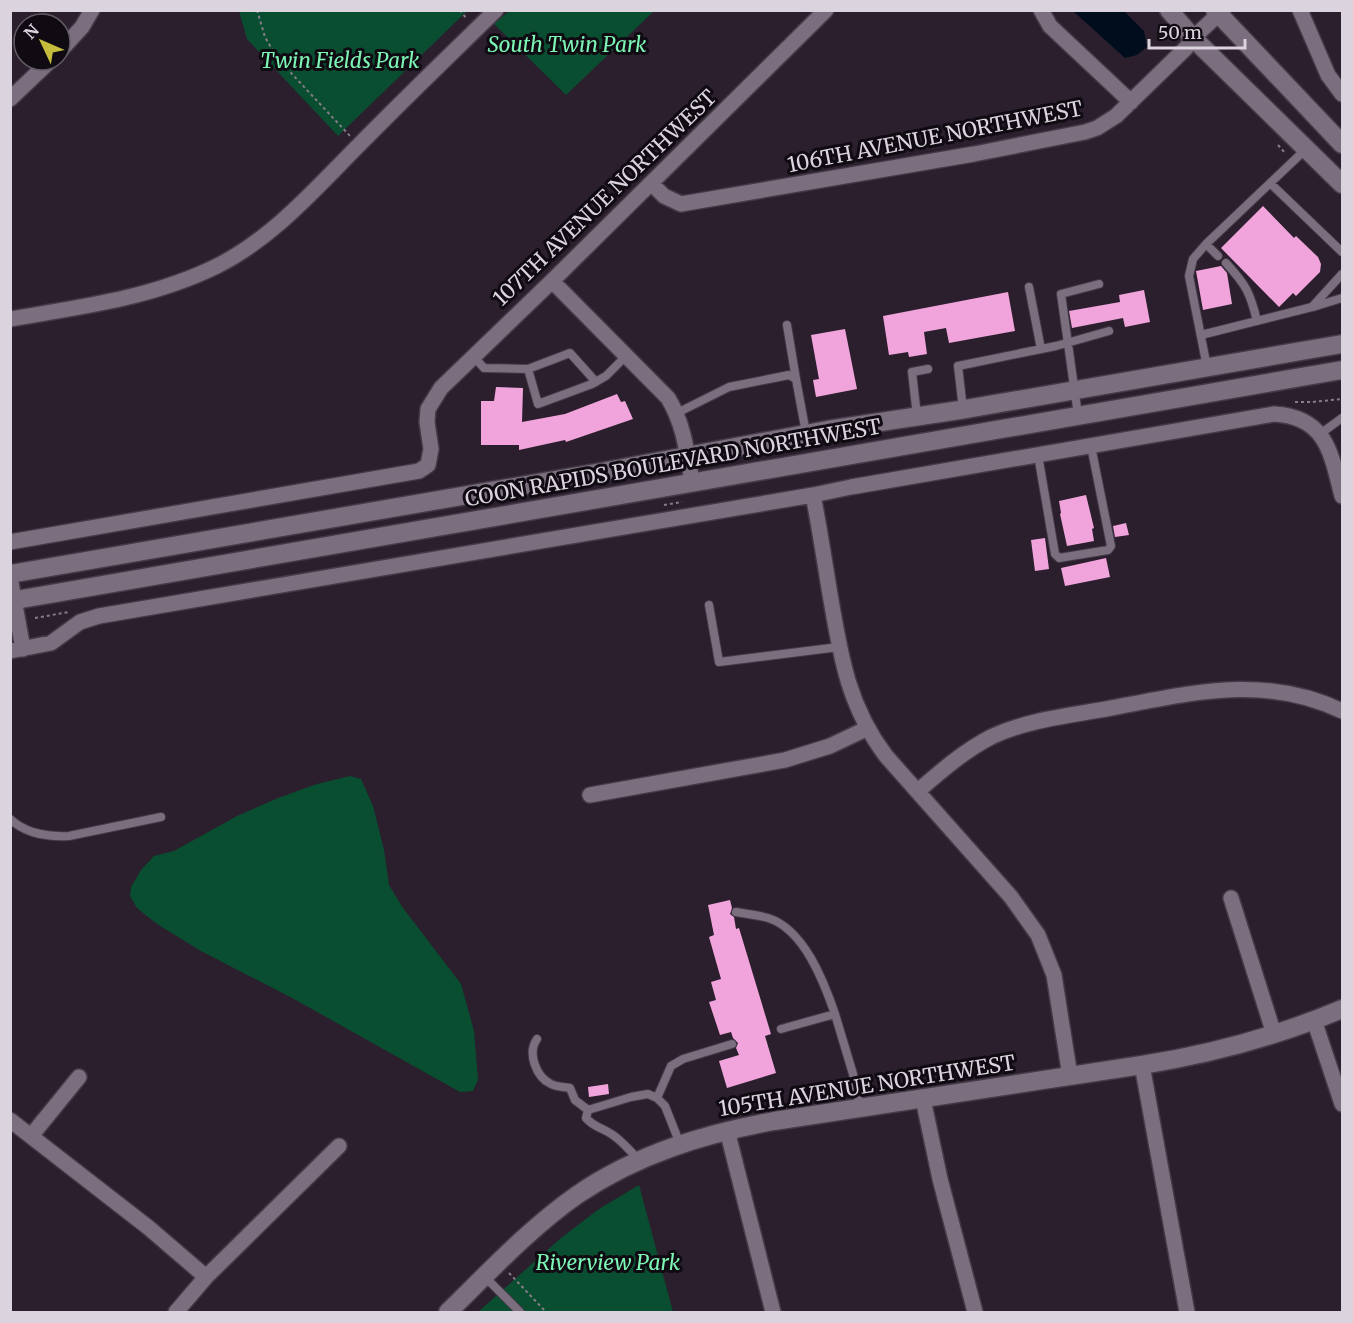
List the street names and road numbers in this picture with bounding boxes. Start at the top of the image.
street label: 107TH AVENUE NORTHWEST [487,83,722,312]
street label: 106TH AVENUE NORTHWEST [785,95,1085,178]
street label: COON RAPIDS BOULEVARD NORTHWEST [463,413,883,512]
street label: 105TH AVENUE NORTHWEST [717,1049,1017,1122]

